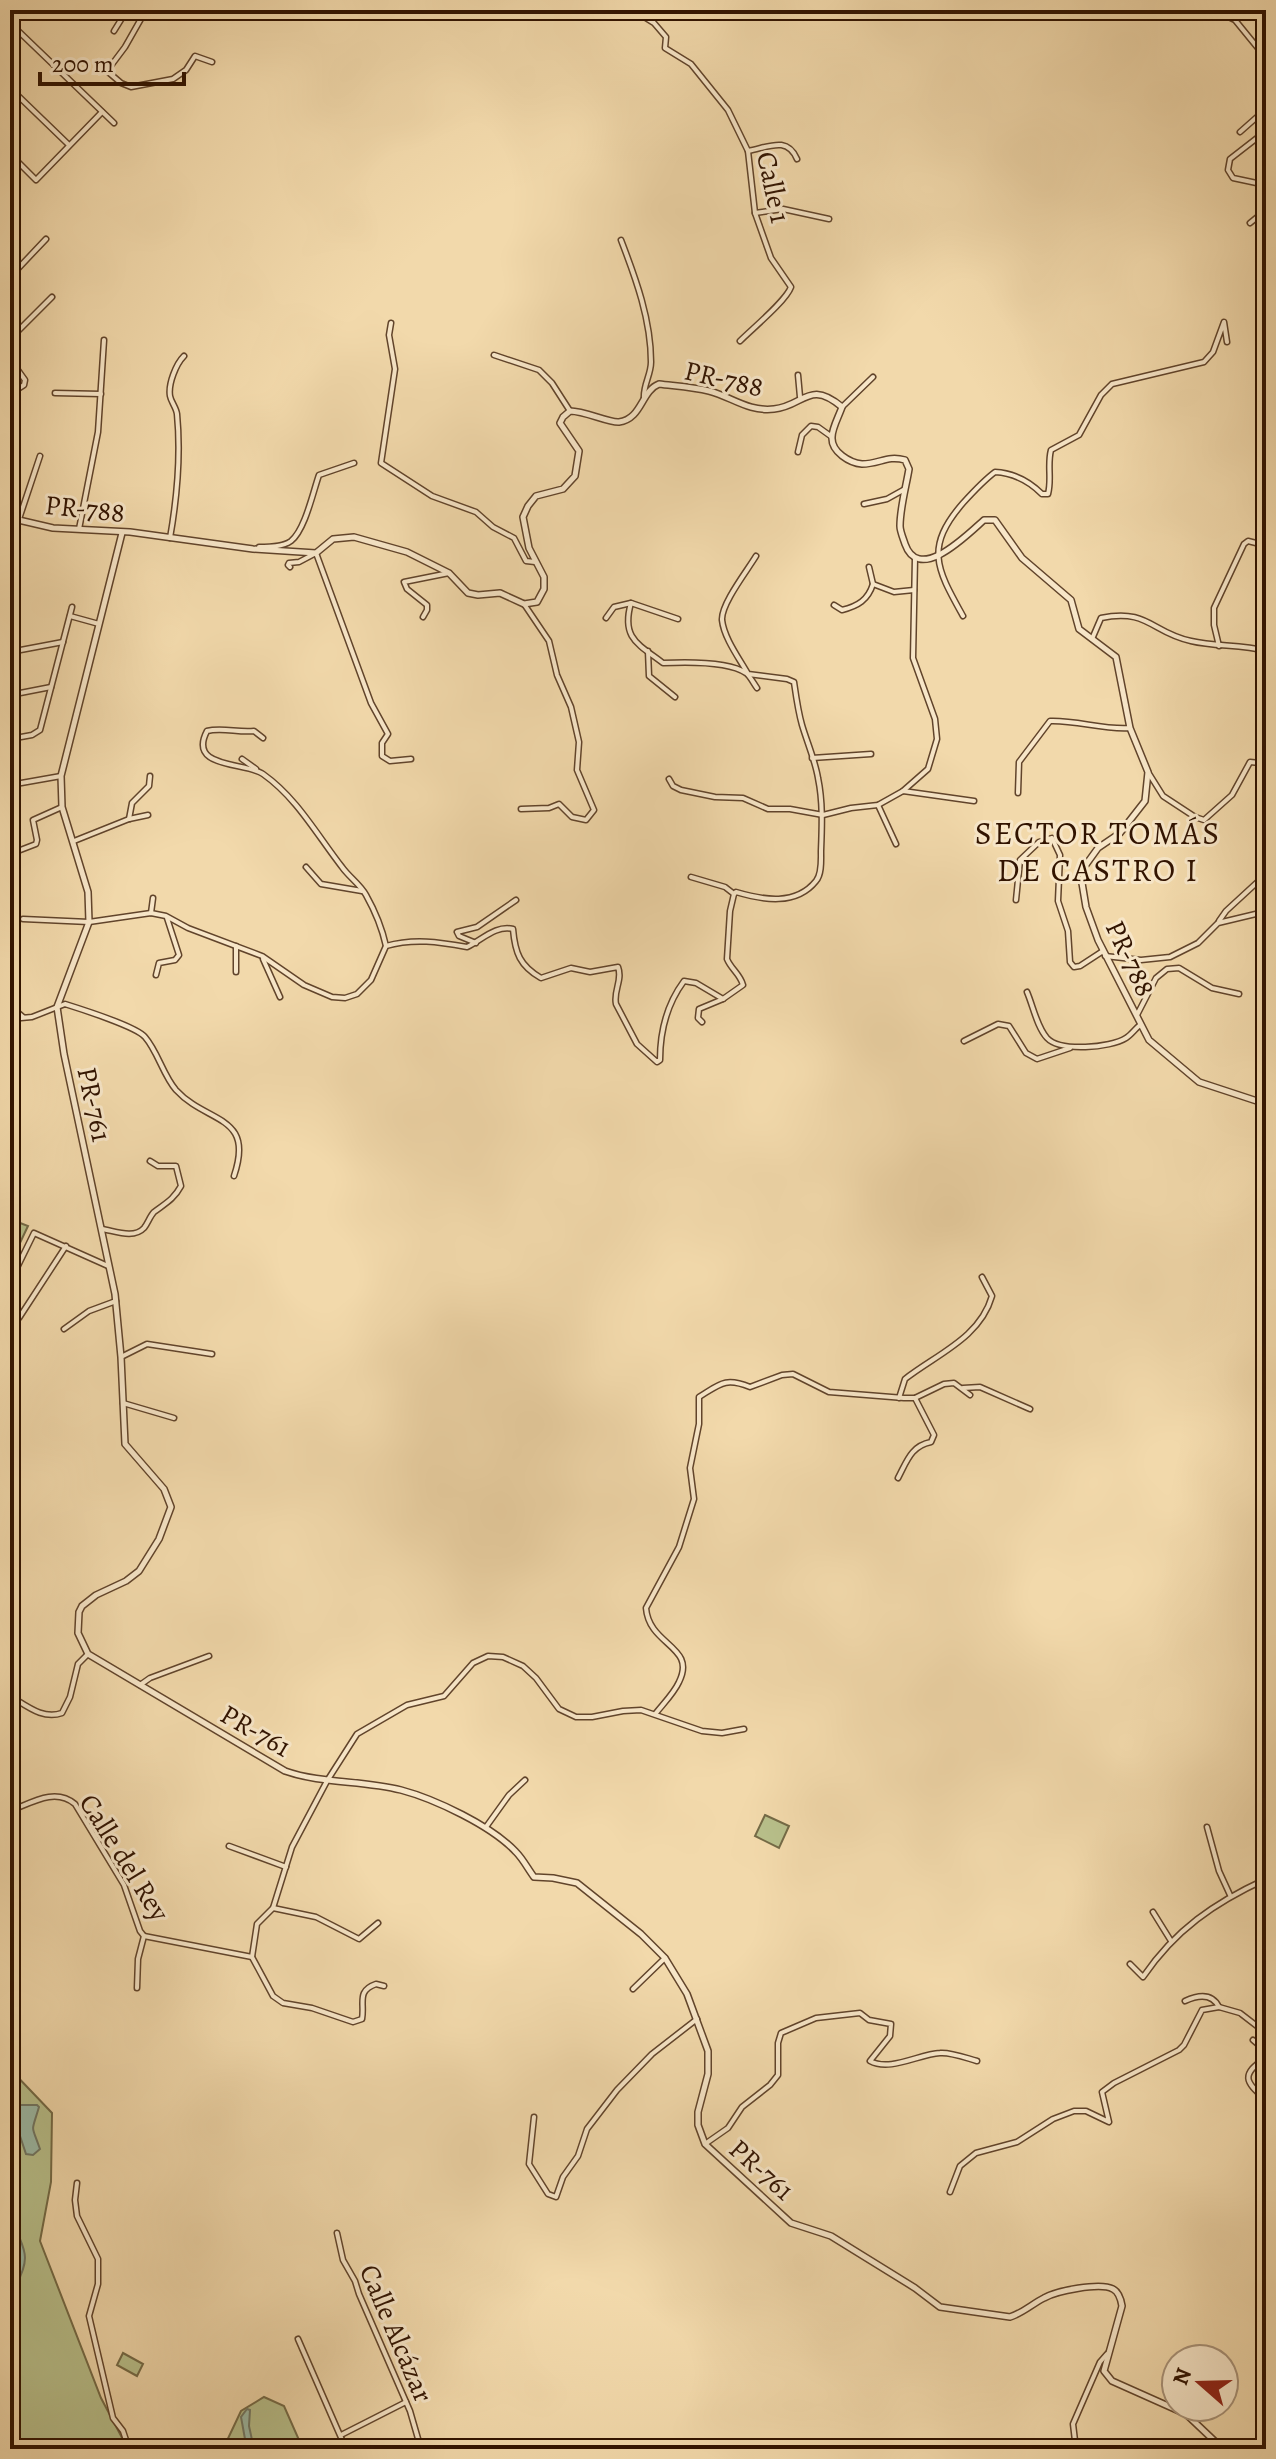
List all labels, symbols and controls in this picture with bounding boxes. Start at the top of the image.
scale bar [40,36,184,86]
text: 200 m [52,48,114,80]
street label: Calle 1 [747,148,799,226]
street label: PR-788 [680,351,767,407]
street label: PR-788 [43,486,127,532]
district label: SECTOR TOMÁS DE CASTRO I [975,811,1221,892]
street label: PR-788 [1096,914,1164,1003]
street label: PR-761 [68,1063,120,1145]
street label: PR-761 [213,1696,298,1766]
street label: Calle del Rey [70,1787,179,1929]
street label: PR-761 [721,2130,802,2209]
street label: Calle Alcázar [350,2259,442,2408]
north arrow [1160,2343,1240,2423]
text: N [1165,2364,1199,2389]

